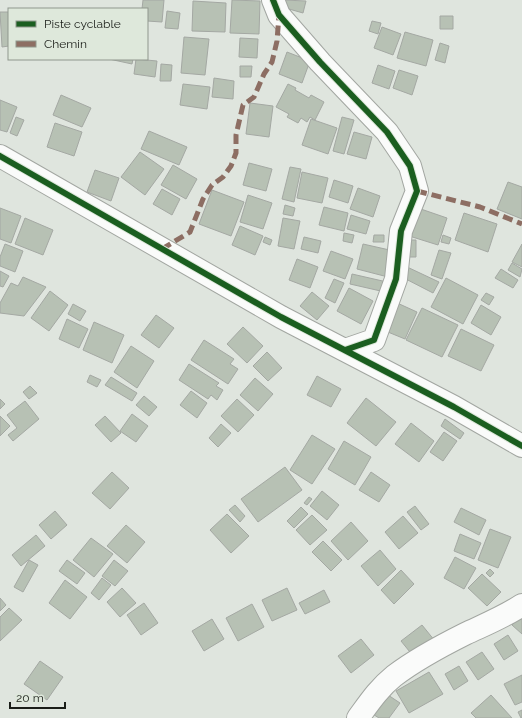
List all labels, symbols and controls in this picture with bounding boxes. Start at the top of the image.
legend [8,8,148,60]
text: Piste cyclable [44,17,121,31]
text: Chemin [44,37,87,51]
scale bar [10,684,65,710]
text: 20 m [16,691,44,705]

